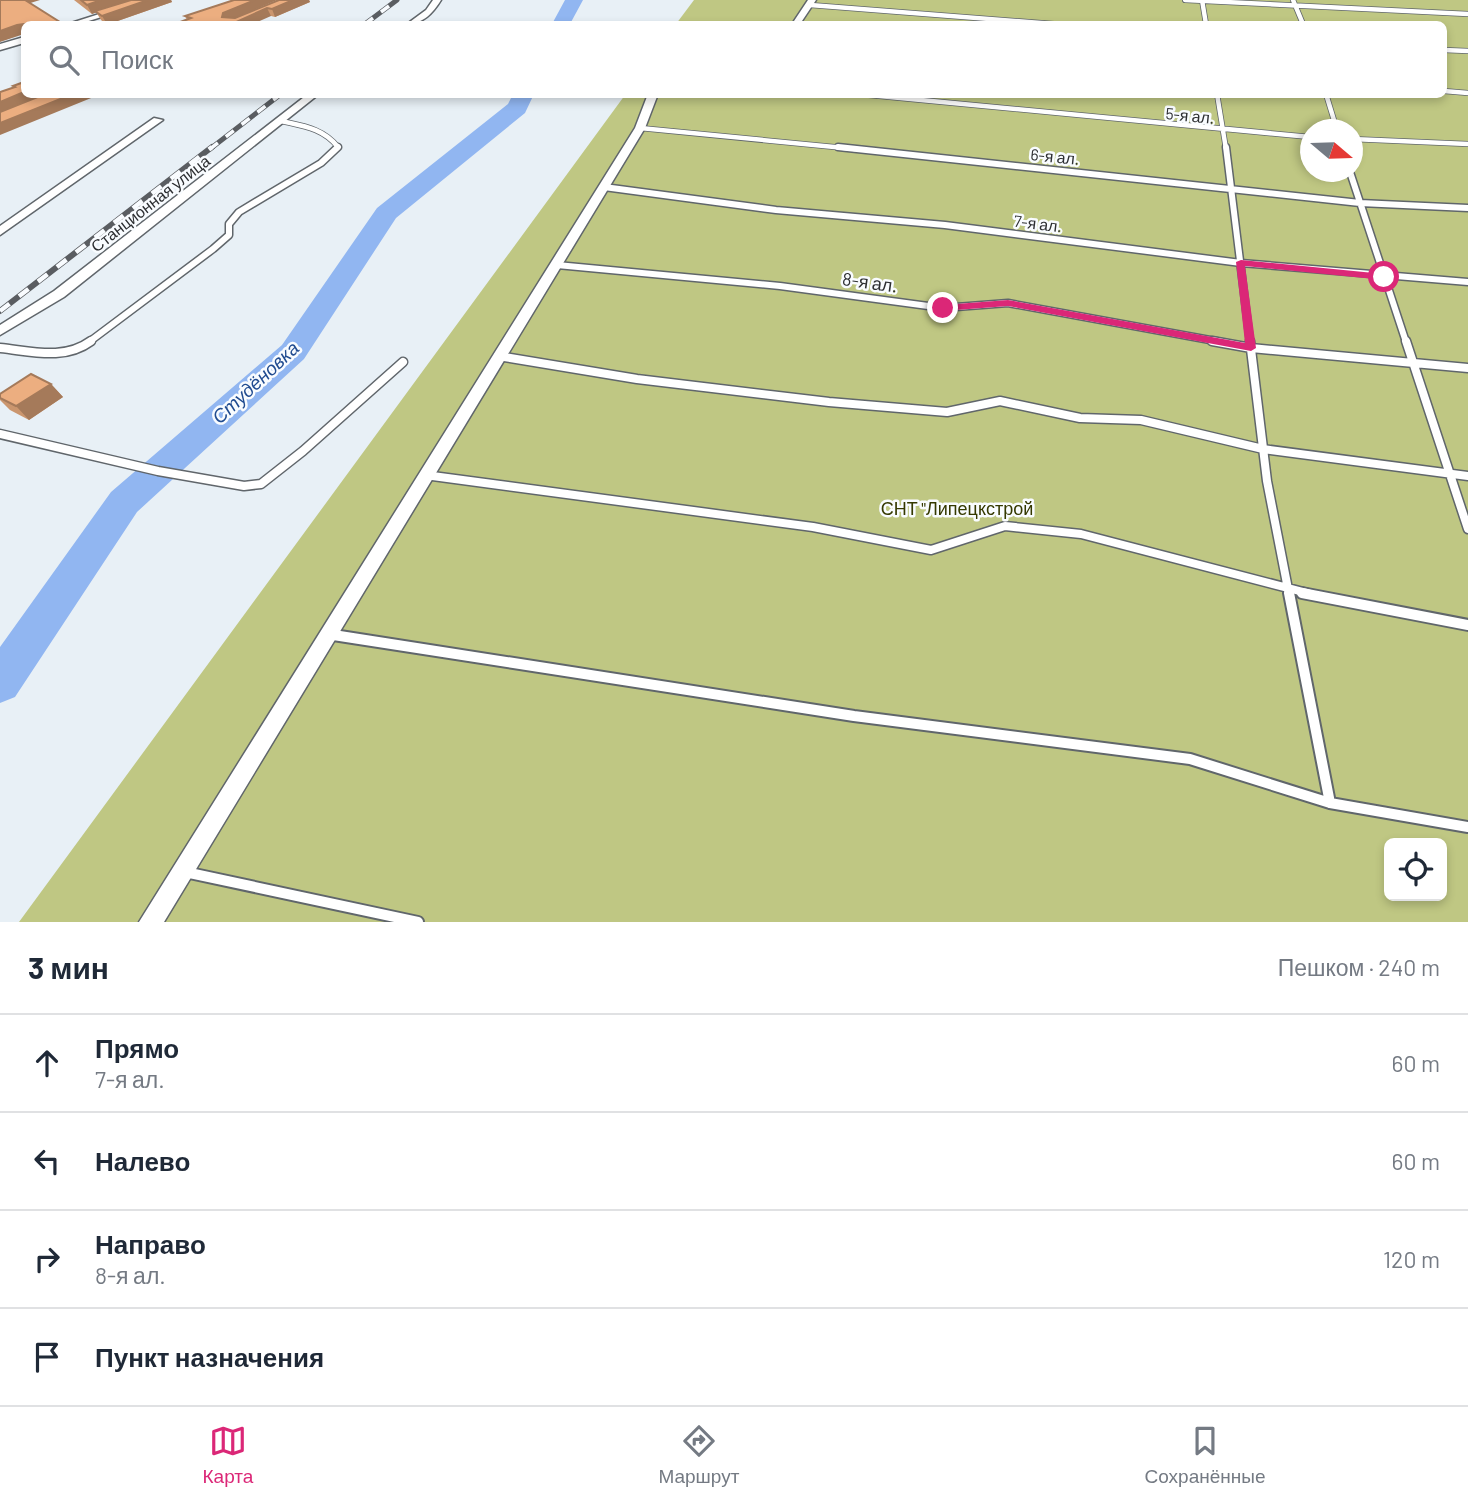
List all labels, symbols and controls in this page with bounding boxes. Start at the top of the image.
search box [21,21,1447,98]
icon: search [45,41,83,79]
text: Поиск [101,43,173,74]
street label: 5-я ал. [1165,103,1215,127]
north arrow [1300,119,1363,182]
street label: 6-я ал. [1030,144,1080,168]
street label: Станционная улица [87,151,213,255]
street label: 7-я ал. [1013,211,1063,235]
route start [1368,261,1399,292]
street label: 8-я ал. [841,267,899,297]
route end [927,292,958,323]
water label: Студёновка [207,336,303,428]
park label: СНТ "Липецкстрой [881,497,1033,519]
map controls [1384,838,1447,901]
button: locate [1384,838,1447,901]
text: 3 мин [28,949,109,985]
text: Пешком · 240 m [1278,953,1440,981]
text: Прямо [95,1032,179,1063]
icon: ahead [28,1044,66,1082]
text: 60 m [1392,1049,1440,1077]
text: 7-я ал. [95,1065,165,1093]
icon: left [28,1142,66,1180]
text: Налево [95,1145,190,1176]
text: 60 m [1392,1147,1440,1175]
text: Направо [95,1228,206,1259]
icon: right [28,1240,66,1278]
text: 120 m [1383,1245,1440,1273]
text: 8-я ал. [95,1261,166,1289]
icon: arrive [28,1338,66,1376]
text: Пункт назначения [95,1341,324,1372]
tab: Карта [203,1422,253,1488]
tab: Маршрут [658,1422,739,1488]
tab: Сохранённые [1144,1422,1265,1488]

